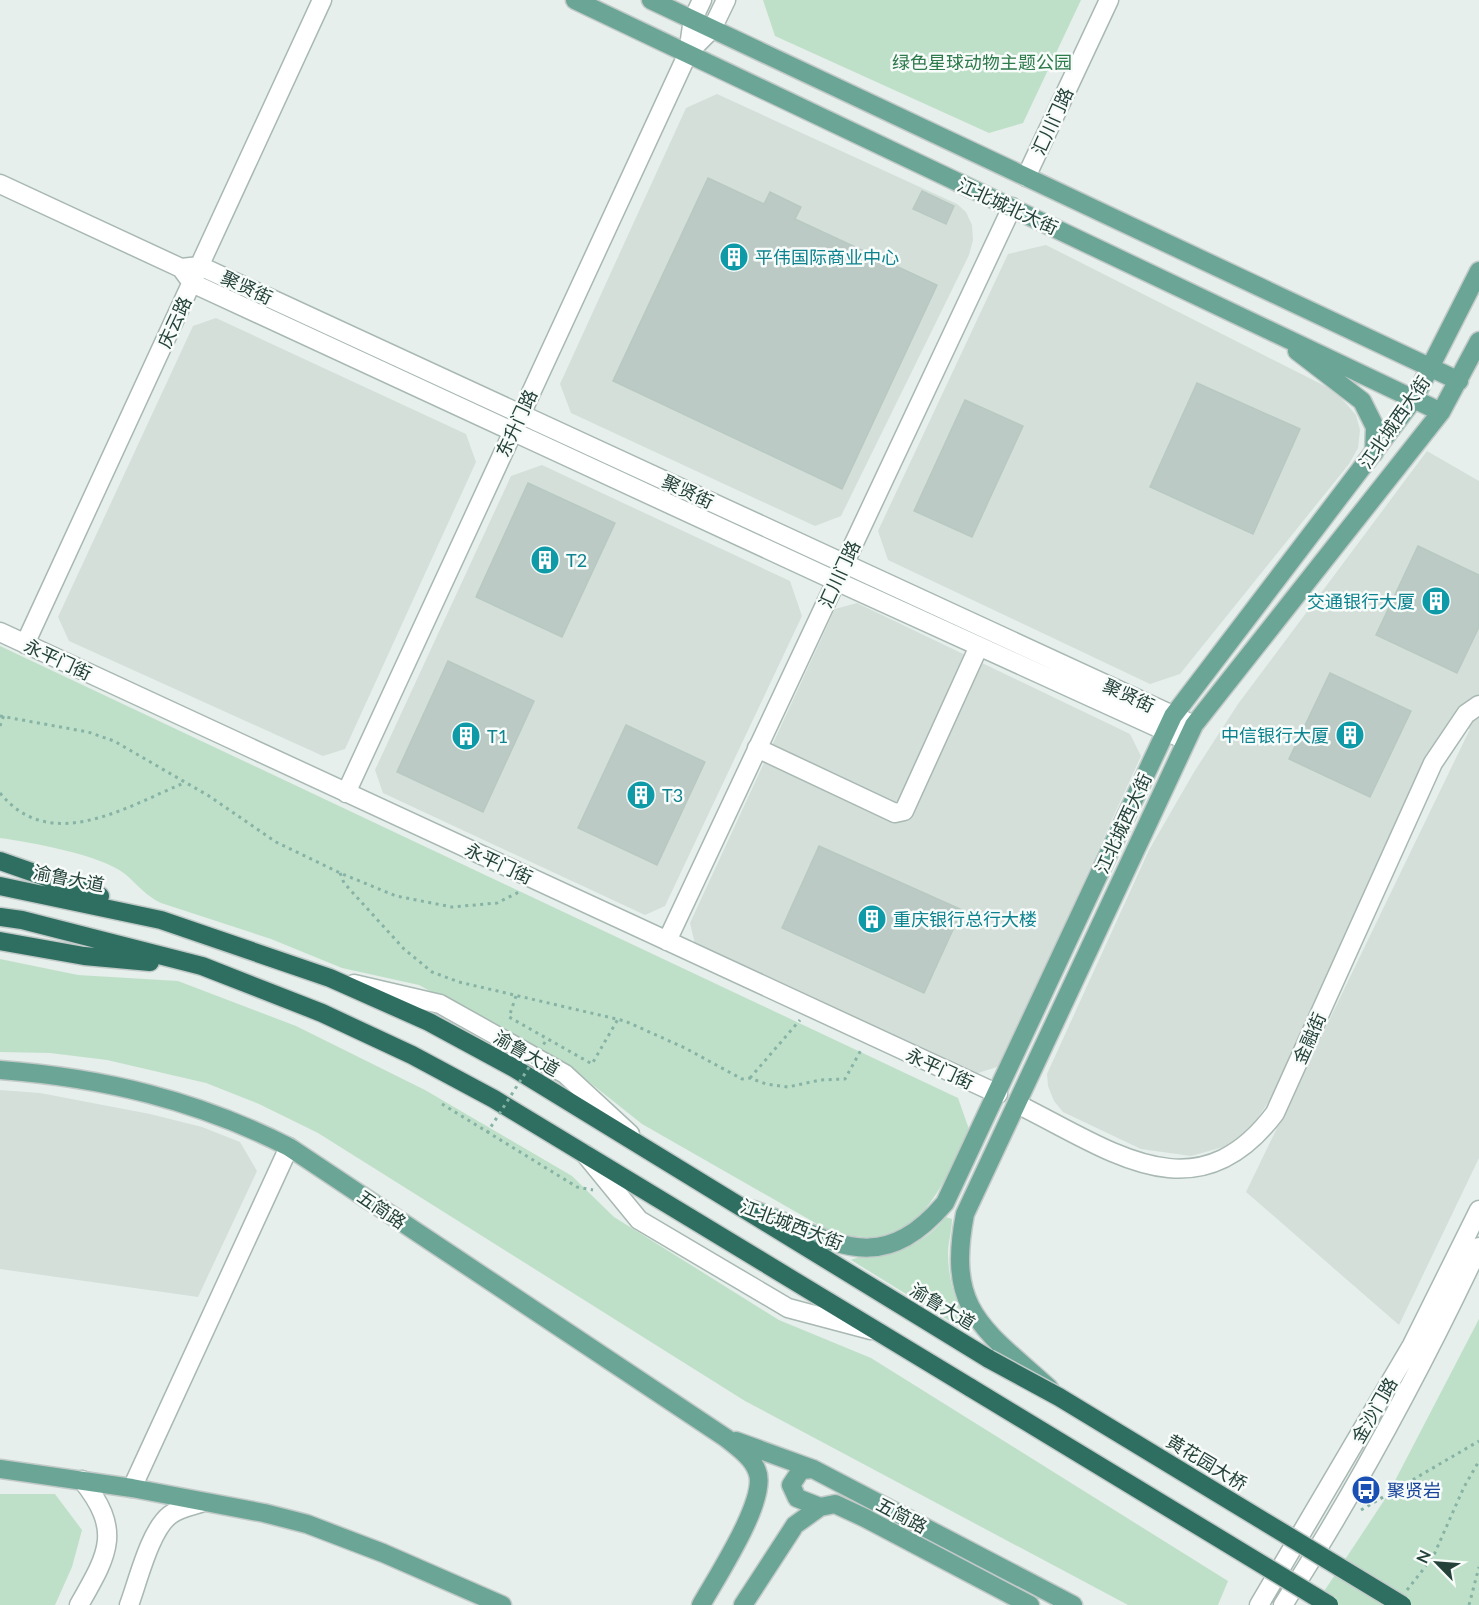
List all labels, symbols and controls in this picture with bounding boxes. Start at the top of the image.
park label: 绿色星球动物主题公园 [892,51,1072,73]
street label: 汇川门路 [1027,84,1077,158]
street label: 江北城北大街 [954,173,1062,239]
building icon: 平伟国际商业中心 [718,241,750,273]
place label: 平伟国际商业中心 [755,246,899,268]
street label: 聚贤街 [218,266,276,308]
street label: 庆云路 [153,293,195,351]
street label: 江北城西大街 [1354,371,1434,473]
street label: 东升门路 [491,386,541,460]
street label: 聚贤街 [659,470,717,512]
street label: 汇川门路 [814,537,864,611]
building icon: T2 [529,544,561,576]
place label: T2 [566,549,587,571]
building icon: 交通银行大厦 [1420,585,1452,617]
place label: 交通银行大厦 [1307,590,1415,612]
street label: 永平门街 [21,634,95,684]
street label: 聚贤街 [1100,674,1158,716]
building icon: 中信银行大厦 [1334,719,1366,751]
building icon: T1 [450,720,482,752]
place label: 中信银行大厦 [1221,724,1329,746]
place label: T1 [487,725,508,747]
street label: 江北城西大街 [1090,769,1156,877]
building icon: T3 [625,779,657,811]
place label: T3 [662,784,683,806]
street label: 永平门街 [462,838,536,888]
street label: 渝鲁大道 [32,860,106,896]
building icon: 重庆银行总行大楼 [856,903,888,935]
place label: 重庆银行总行大楼 [893,908,1037,930]
street label: 金融街 [1288,1009,1330,1067]
street label: 渝鲁大道 [490,1025,564,1081]
street label: 永平门街 [903,1043,977,1093]
street label: 五简路 [353,1185,411,1233]
street label: 江北城西大街 [738,1194,846,1254]
street label: 渝鲁大道 [906,1278,980,1334]
street label: 金沙门路 [1346,1373,1402,1447]
street label: 黄花园大桥 [1163,1429,1251,1495]
bus stop icon: 聚贤岩 [1350,1474,1382,1506]
place label: 聚贤岩 [1387,1479,1441,1501]
street label: 五简路 [873,1493,931,1537]
north arrow [1407,1533,1467,1593]
text: N [1412,1547,1434,1566]

